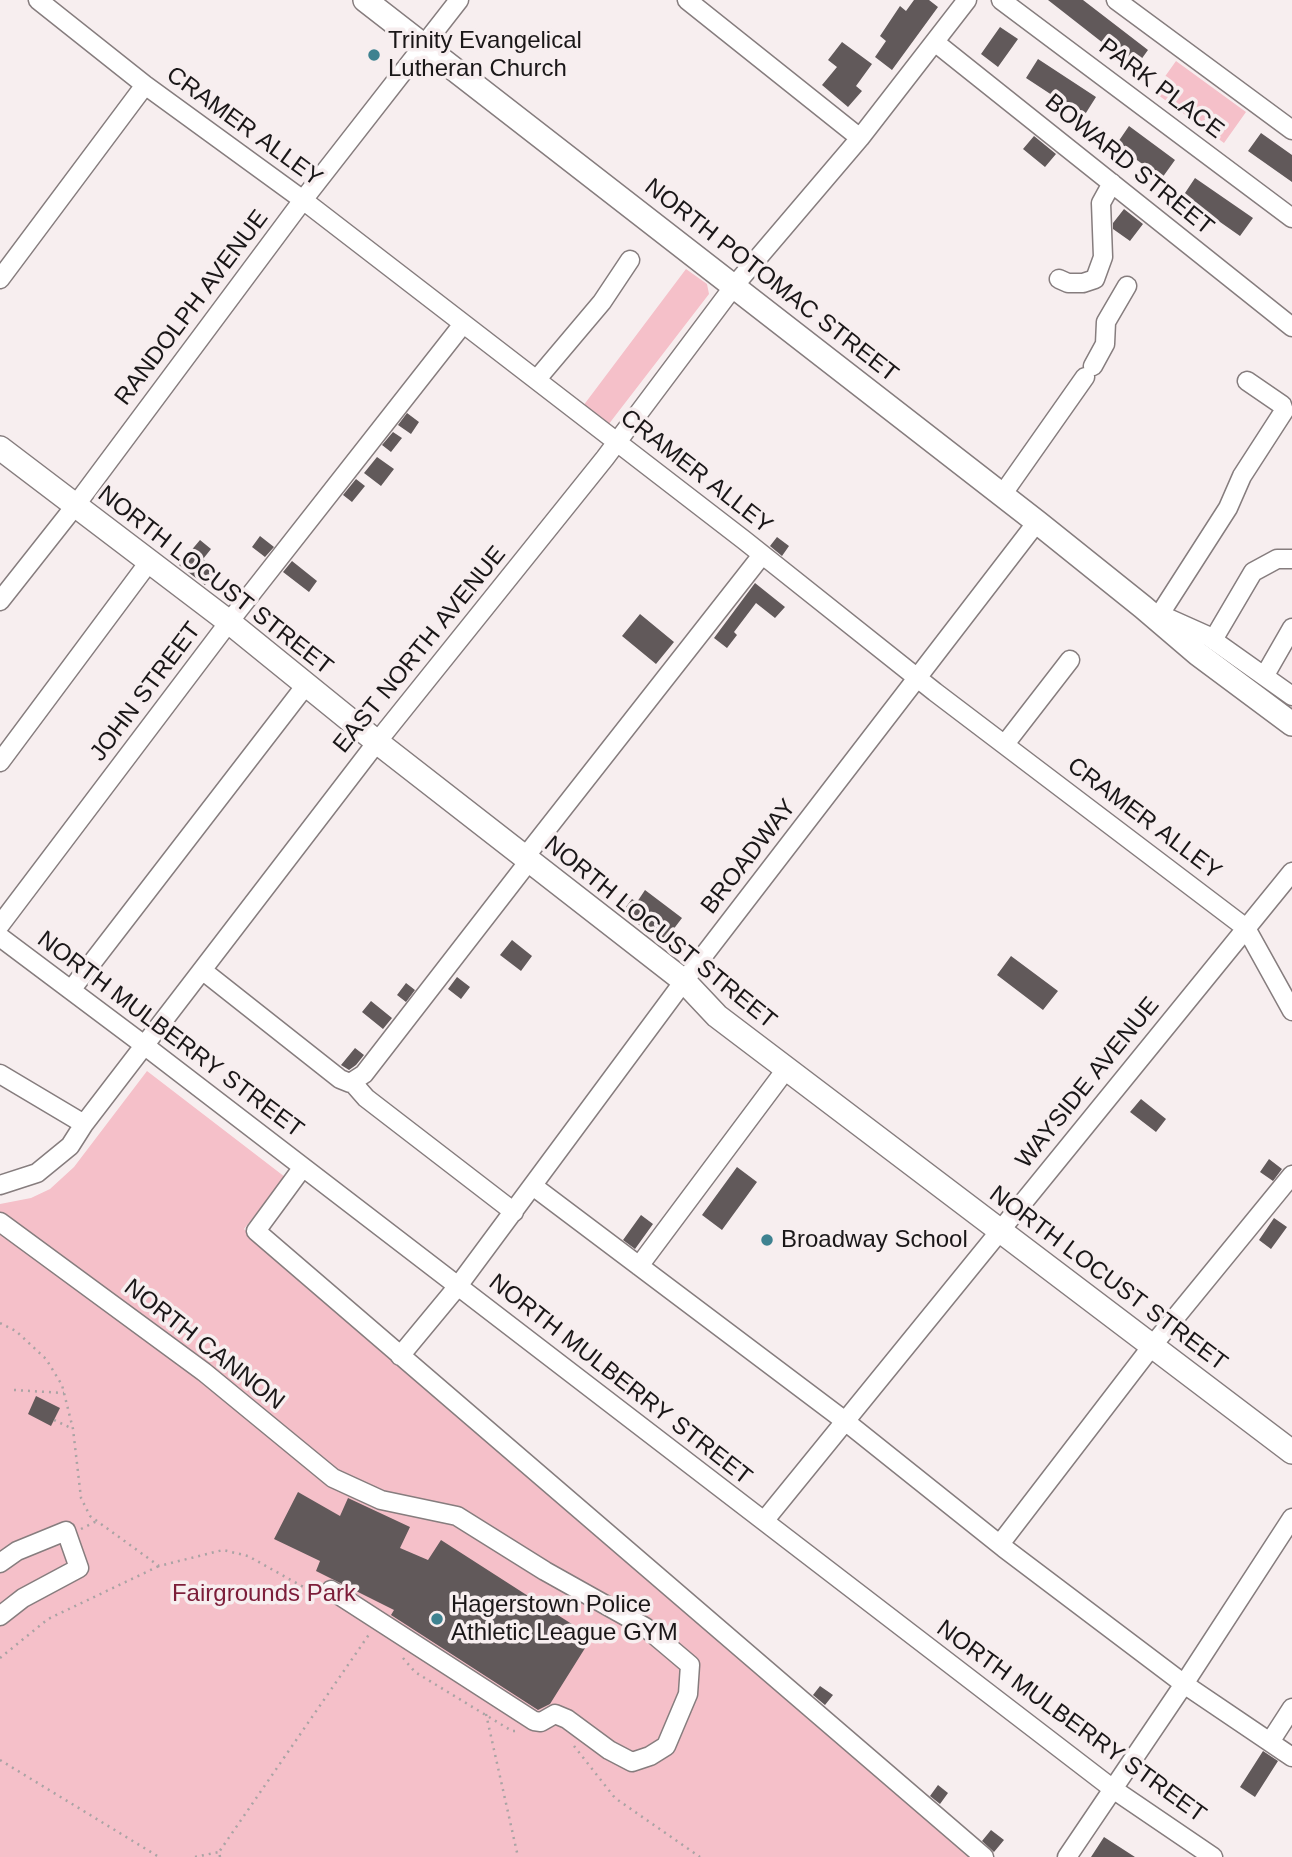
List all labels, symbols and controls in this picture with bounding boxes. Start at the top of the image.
place label: Trinity Evangelical Lutheran Church [388,27,582,83]
street label: PARK PLACE [1093,33,1229,145]
marker: Trinity Evangelical Lutheran Church [366,47,382,63]
street label: CRAMER ALLEY [161,61,327,193]
street label: BOWARD STREET [1039,88,1219,242]
street label: NORTH POTOMAC STREET [638,173,904,389]
street label: RANDOLPH AVENUE [109,205,275,411]
street label: CRAMER ALLEY [614,404,778,540]
street label: NORTH LOCUST STREET [92,480,338,682]
street label: EAST NORTH AVENUE [328,541,512,759]
street label: JOHN STREET [84,617,208,767]
street label: CRAMER ALLEY [1061,752,1227,886]
street label: BROADWAY [695,794,803,920]
street label: NORTH LOCUST STREET [538,830,782,1036]
street label: NORTH MULBERRY STREET [31,925,309,1145]
street label: WAYSIDE AVENUE [1010,992,1166,1174]
street label: NORTH LOCUST STREET [983,1180,1233,1378]
place label: Broadway School [781,1226,968,1254]
marker: Broadway School [759,1232,775,1248]
street label: NORTH MULBERRY STREET [483,1268,757,1492]
street label: NORTH CANNON [118,1273,290,1417]
park label: Fairgrounds Park [172,1580,356,1608]
place label: Hagerstown Police Athletic League GYM [451,1591,678,1647]
marker: Hagerstown Police Athletic League GYM [429,1611,445,1627]
street label: NORTH MULBERRY STREET [931,1615,1211,1829]

